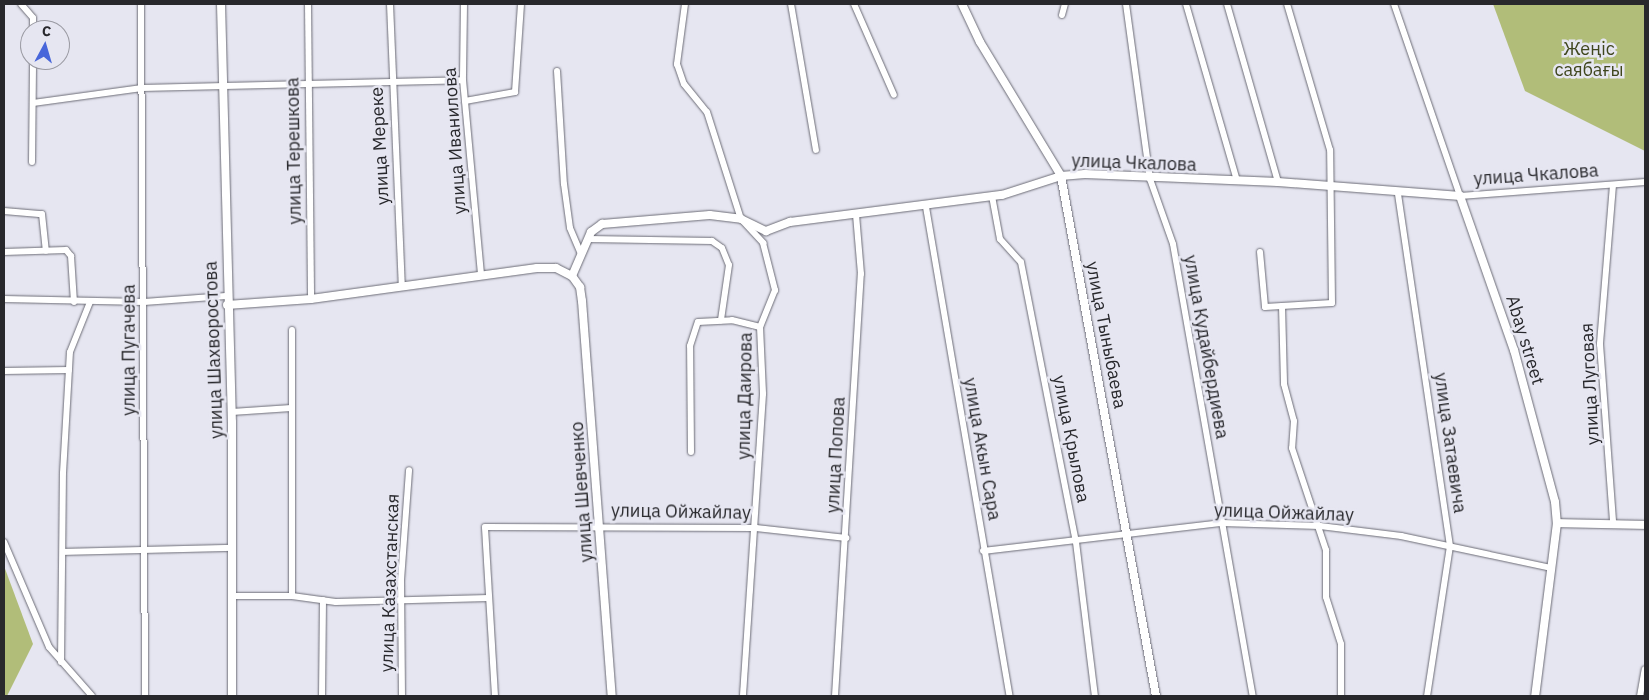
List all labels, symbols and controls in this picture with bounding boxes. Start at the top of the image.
north arrow [20,20,70,70]
text: С [41,22,52,41]
park label: Жеңіс саябағы [1554,39,1624,82]
street label: улица Иванилова [439,67,471,215]
street label: улица Терешкова [282,77,306,225]
street label: улица Мереке [366,86,394,206]
street label: улица Чкалова [1071,150,1197,176]
street label: улица Чкалова [1473,160,1599,190]
street label: улица Кудайбердиева [1179,253,1233,441]
street label: улица Тыныбаева [1081,260,1131,410]
street label: улица Шахворостова [200,261,228,439]
street label: улица Пугачева [118,284,140,416]
street label: Abay street [1501,293,1549,387]
street label: улица Луговая [1576,322,1604,446]
street label: улица Даирова [733,332,757,460]
street label: улица Затаевича [1429,371,1471,515]
street label: улица Крылова [1048,373,1094,505]
street label: улица Акын Сара [959,376,1005,522]
street label: улица Попова [822,396,850,514]
street label: улица Шевченко [566,421,598,563]
street label: улица Казахстанская [376,493,404,673]
street label: улица Ойжайлау [611,500,751,524]
street label: улица Ойжайлау [1214,500,1354,526]

